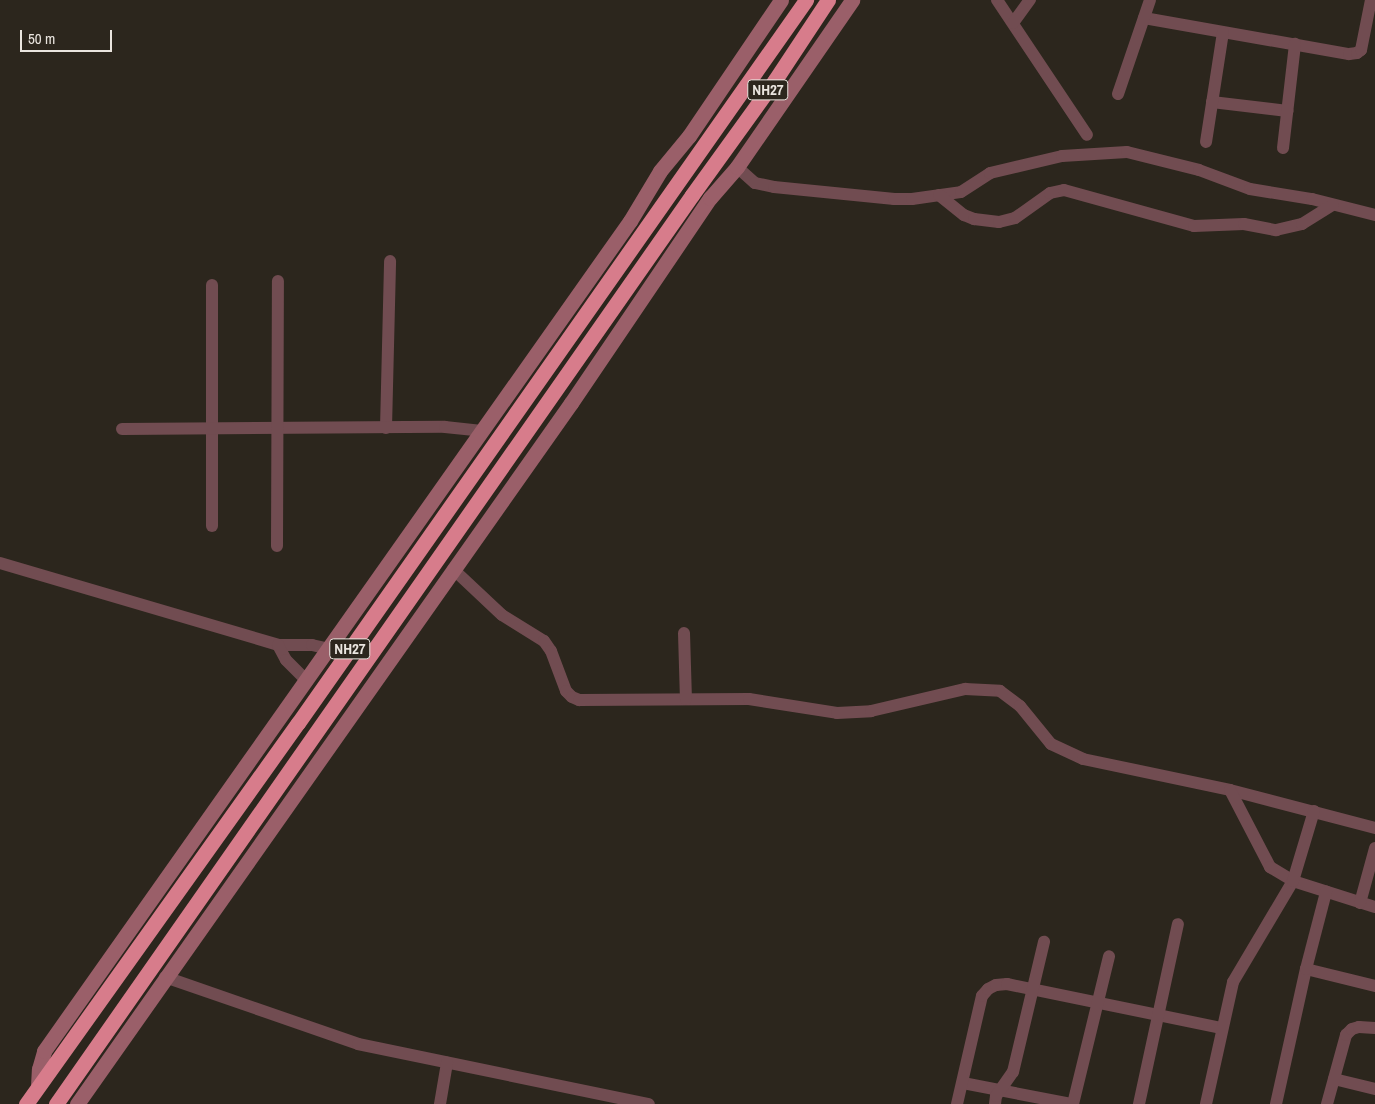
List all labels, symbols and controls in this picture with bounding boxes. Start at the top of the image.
scale bar [22,20,115,52]
text: 50 m [28,28,55,49]
road number: NH27 [747,78,789,102]
road number: NH27 [329,636,371,662]

